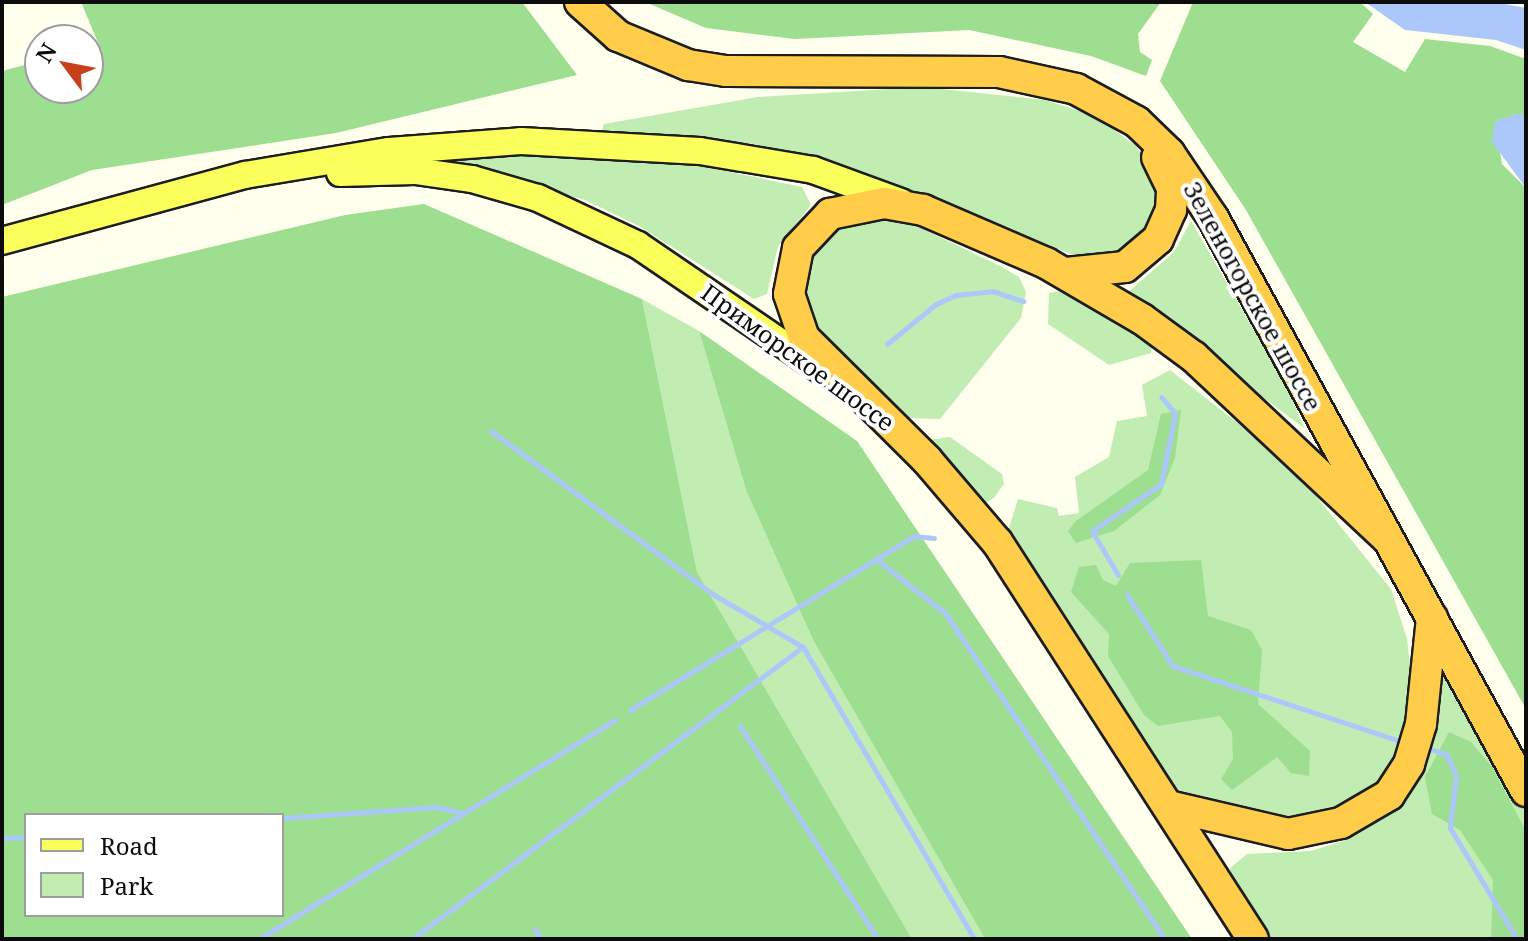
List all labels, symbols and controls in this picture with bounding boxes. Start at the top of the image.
north arrow [24,24,104,104]
text: N [28,37,63,68]
street label: Зеленогорское шоссе [1178,177,1328,415]
street label: Приморское шоссе [696,277,900,437]
legend [24,813,284,917]
text: Road [100,829,158,862]
text: Park [100,869,153,902]

